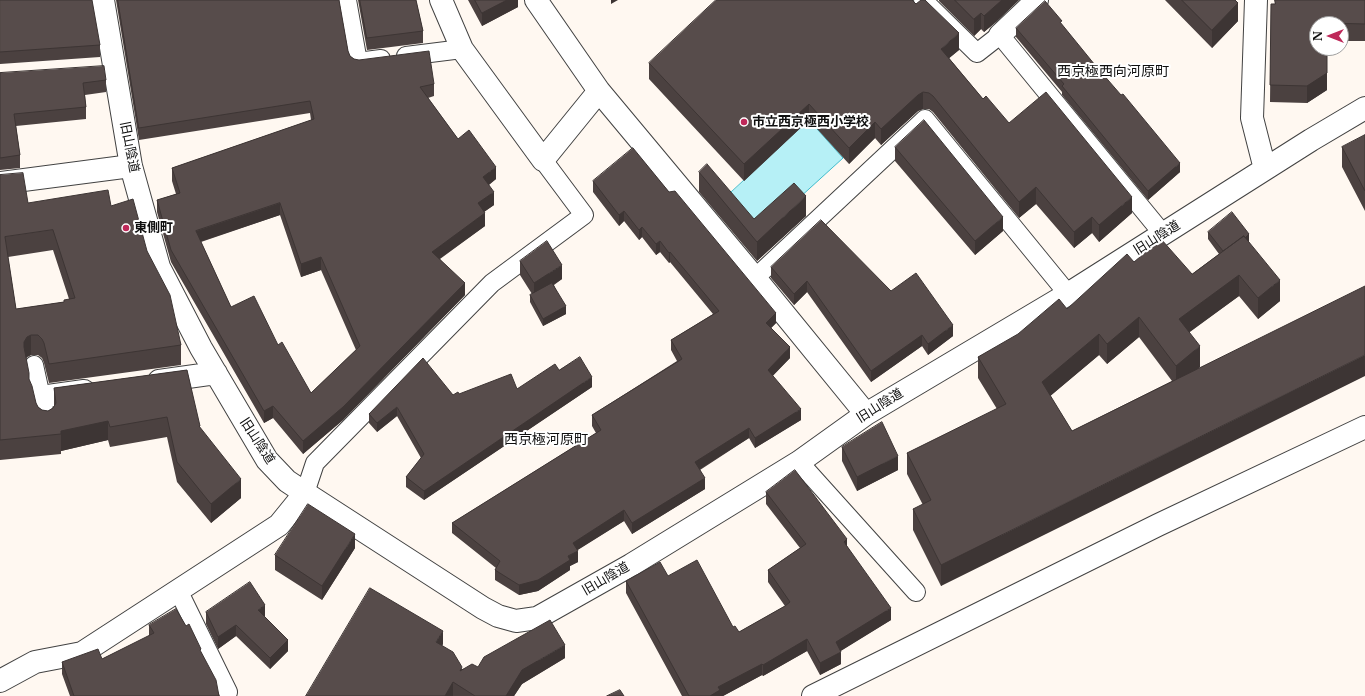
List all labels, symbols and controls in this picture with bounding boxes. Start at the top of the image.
north arrow [1309,16,1349,56]
text: N [1311,31,1325,41]
district label: 西京極西向河原町 [1057,64,1169,80]
place label: 市立西京極西小学校 [752,114,869,130]
marker: 市立西京極西小学校 [739,117,749,127]
street label: 旧山陰道 [116,120,142,174]
street label: 旧山陰道 [1131,218,1183,258]
place label: 東側町 [134,220,173,236]
marker: 東側町 [121,223,131,233]
street label: 旧山陰道 [854,386,906,426]
street label: 旧山陰道 [236,415,278,467]
district label: 西京極河原町 [504,432,588,448]
street label: 旧山陰道 [580,559,632,599]

